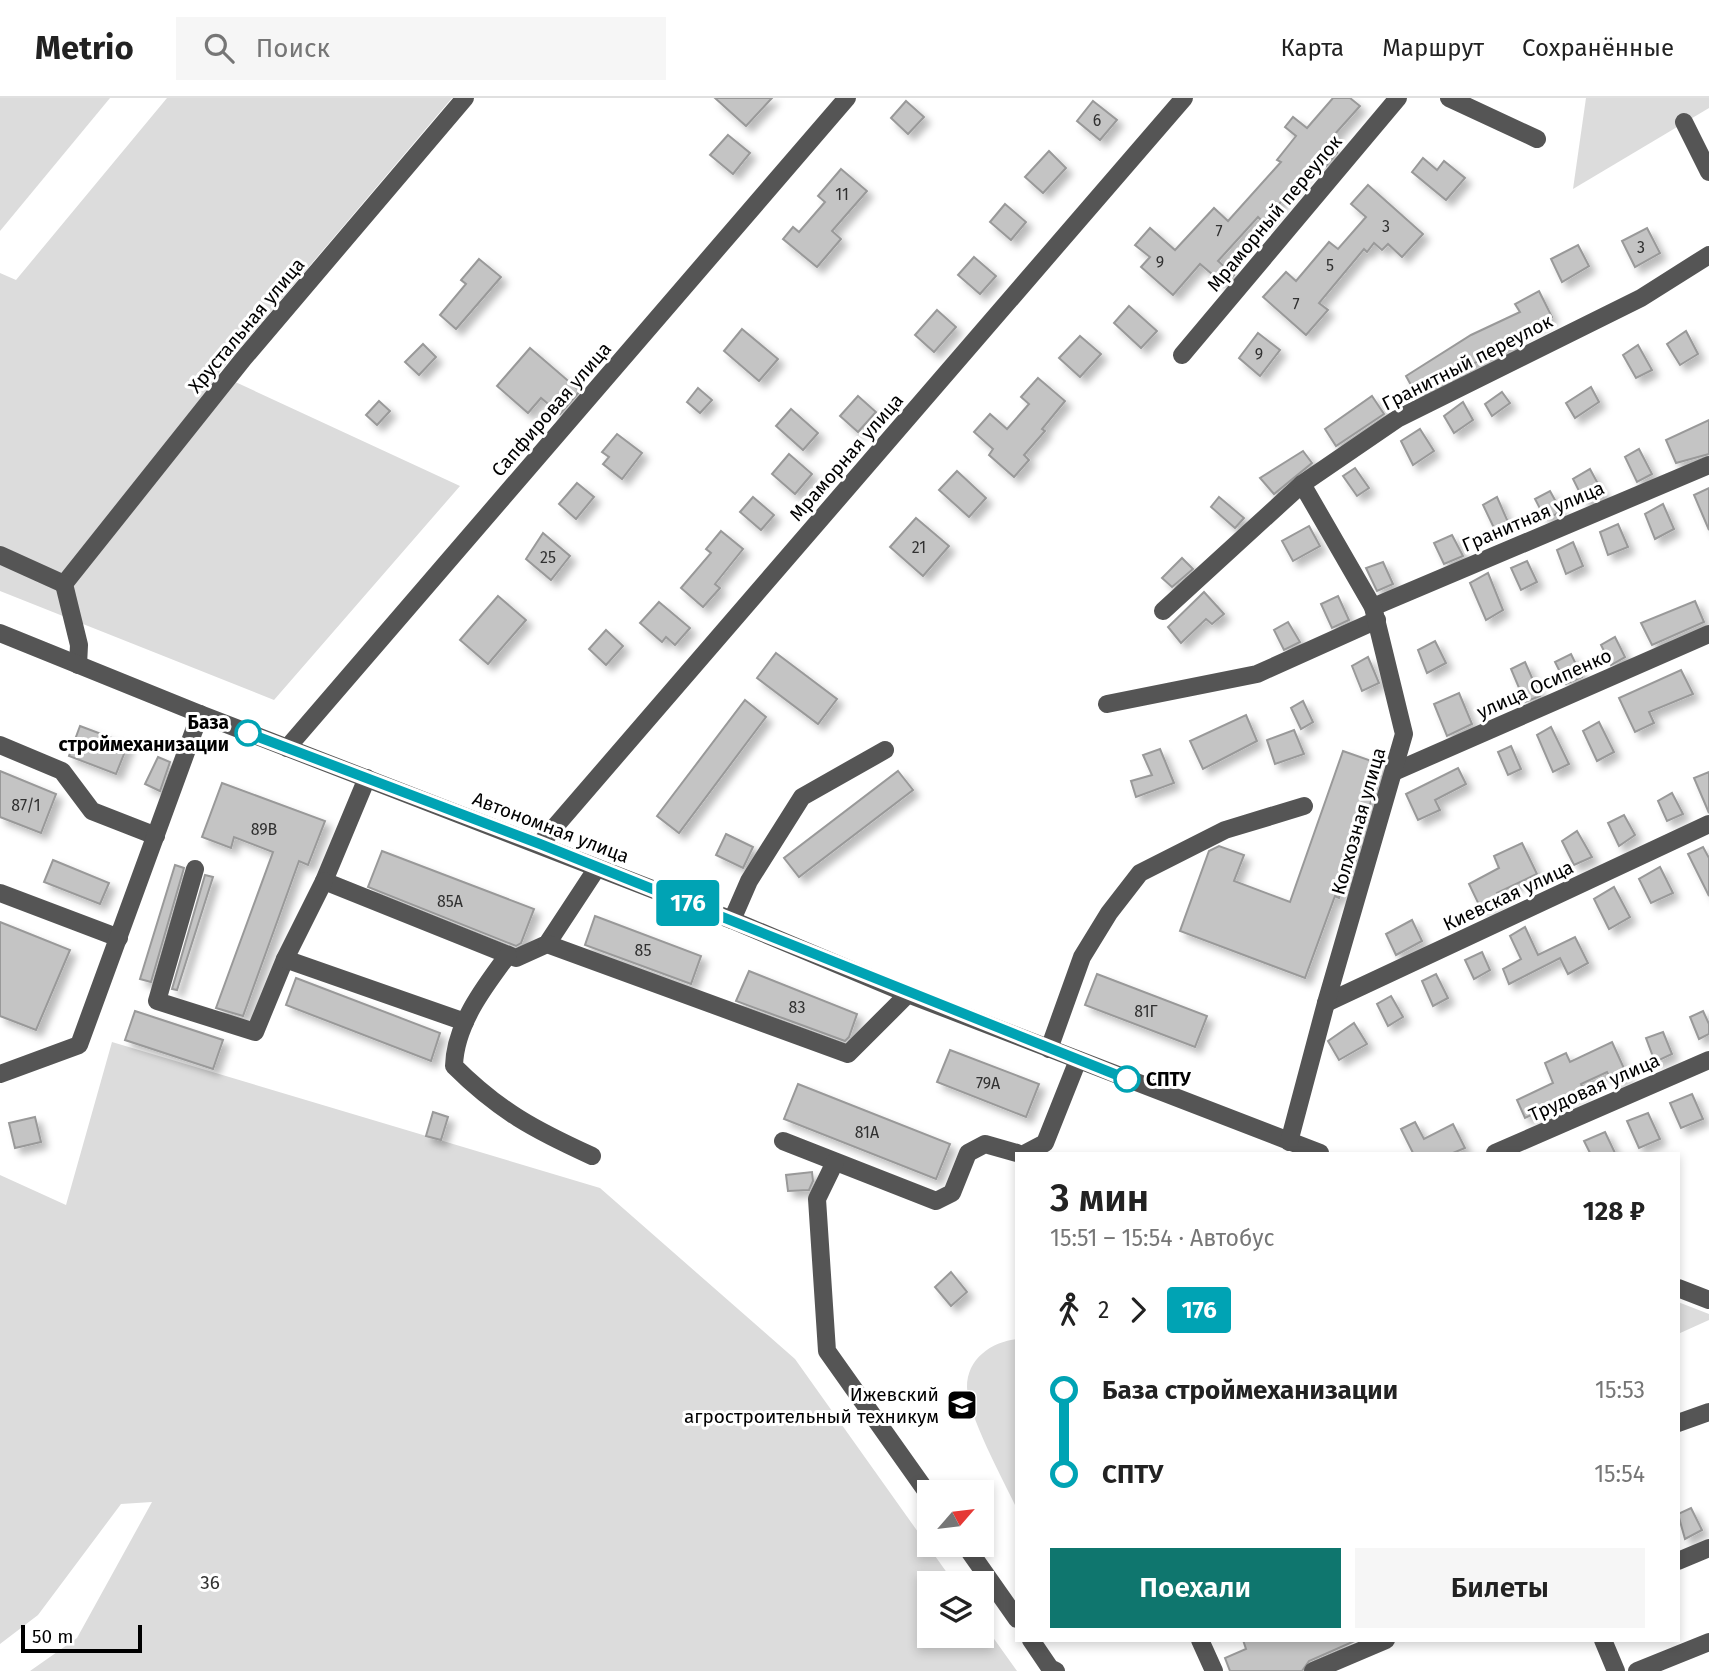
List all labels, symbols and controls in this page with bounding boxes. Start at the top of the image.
search box [176,17,666,80]
text: Metrio [35,28,134,68]
icon: search [200,29,238,67]
text: Поиск [256,33,330,64]
text: Карта [1281,34,1344,62]
text: Маршрут [1382,34,1484,62]
text: Сохранённые [1522,34,1674,62]
house number: 6 [1093,111,1101,130]
street label: Мраморный переулок [1202,130,1347,296]
house number: 11 [835,185,849,204]
house number: 3 [1382,217,1390,236]
house number: 7 [1215,222,1223,241]
house number: 3 [1637,238,1645,257]
street label: Хрустальная улица [183,253,309,397]
house number: 9 [1156,253,1164,272]
house number: 5 [1326,256,1334,275]
house number: 7 [1292,295,1300,314]
street label: Гранитный переулок [1378,309,1556,415]
street label: Сапфировая улица [487,337,616,481]
house number: 9 [1255,345,1263,364]
street label: Мраморная улица [785,389,908,526]
street label: Гранитная улица [1459,476,1608,557]
house number: 21 [912,538,926,557]
house number: 25 [540,548,556,567]
street label: улица Осипенко [1473,643,1615,723]
place label: База строймеханизации [59,711,229,756]
marker: База строймеханизации [235,720,261,746]
street label: Колхозная улица [1326,745,1390,897]
street label: Автономная улица [469,787,632,868]
house number: 87/1 [11,796,41,815]
house number: 89В [251,820,278,839]
street label: Киевская улица [1439,855,1577,936]
line badge: 176 [648,880,728,926]
text: 176 [670,889,706,917]
house number: 85А [437,892,464,911]
house number: 85 [635,941,651,960]
house number: 83 [789,998,805,1017]
house number: 81Г [1134,1002,1158,1021]
street label: Трудовая улица [1525,1048,1663,1127]
marker: СПТУ [1114,1066,1140,1092]
place label: СПТУ [1146,1068,1192,1091]
house number: 79А [976,1074,1001,1093]
house number: 81А [855,1123,880,1142]
text: 3 мин [1050,1175,1149,1221]
text: 128 ₽ [1583,1196,1645,1227]
text: 15:51 – 15:54 · Автобус [1050,1224,1274,1252]
icon: walk [1050,1291,1088,1329]
icon: forward [1119,1291,1157,1329]
text: 2 [1098,1296,1109,1324]
text: 176 [1181,1296,1217,1324]
text: База строймеханизации [1102,1375,1398,1406]
text: 15:53 [1595,1376,1645,1404]
place label: Ижевский агростроительный техникум [684,1383,939,1428]
school or university icon: Ижевский агростроительный техникум [945,1388,979,1422]
text: СПТУ [1102,1459,1163,1490]
text: 15:54 [1594,1460,1645,1488]
north arrow [917,1480,994,1558]
map controls [917,1480,994,1648]
button: Поехали [1050,1548,1341,1628]
button: Билеты [1355,1548,1645,1628]
park label: 36 [200,1571,220,1594]
button: layers [917,1571,994,1648]
scale bar [21,1622,142,1654]
text: 50 m [32,1625,73,1648]

